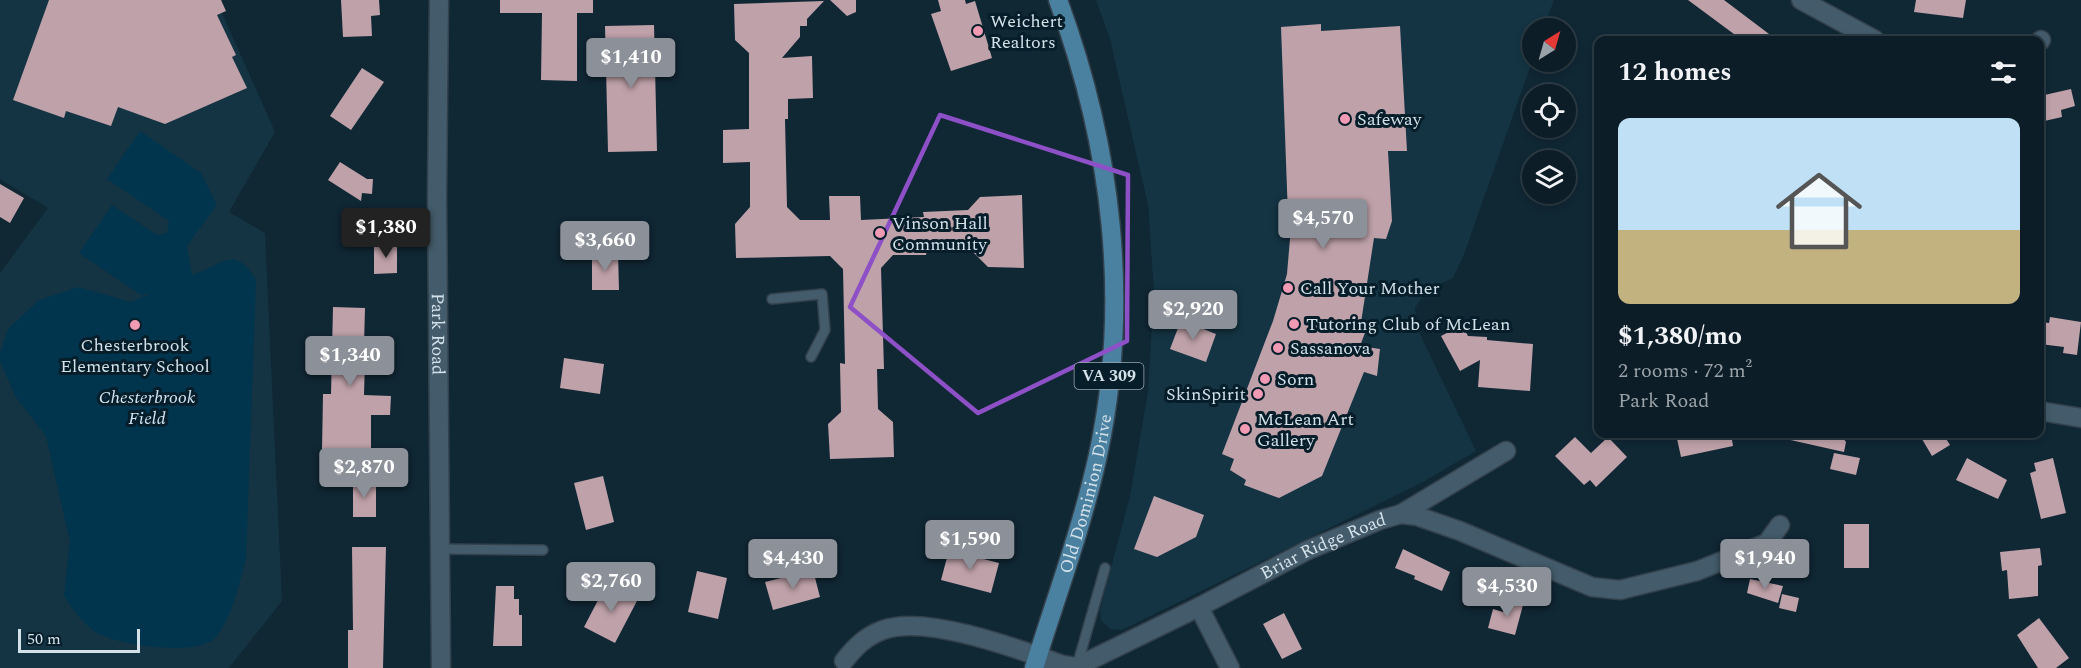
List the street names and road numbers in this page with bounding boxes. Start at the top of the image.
street label: Park Road [424,293,452,375]
road number: VA 309 [1074,363,1144,389]
street label: Old Dominion Drive [1052,412,1119,577]
street label: Briar Ridge Road [1255,505,1389,586]

